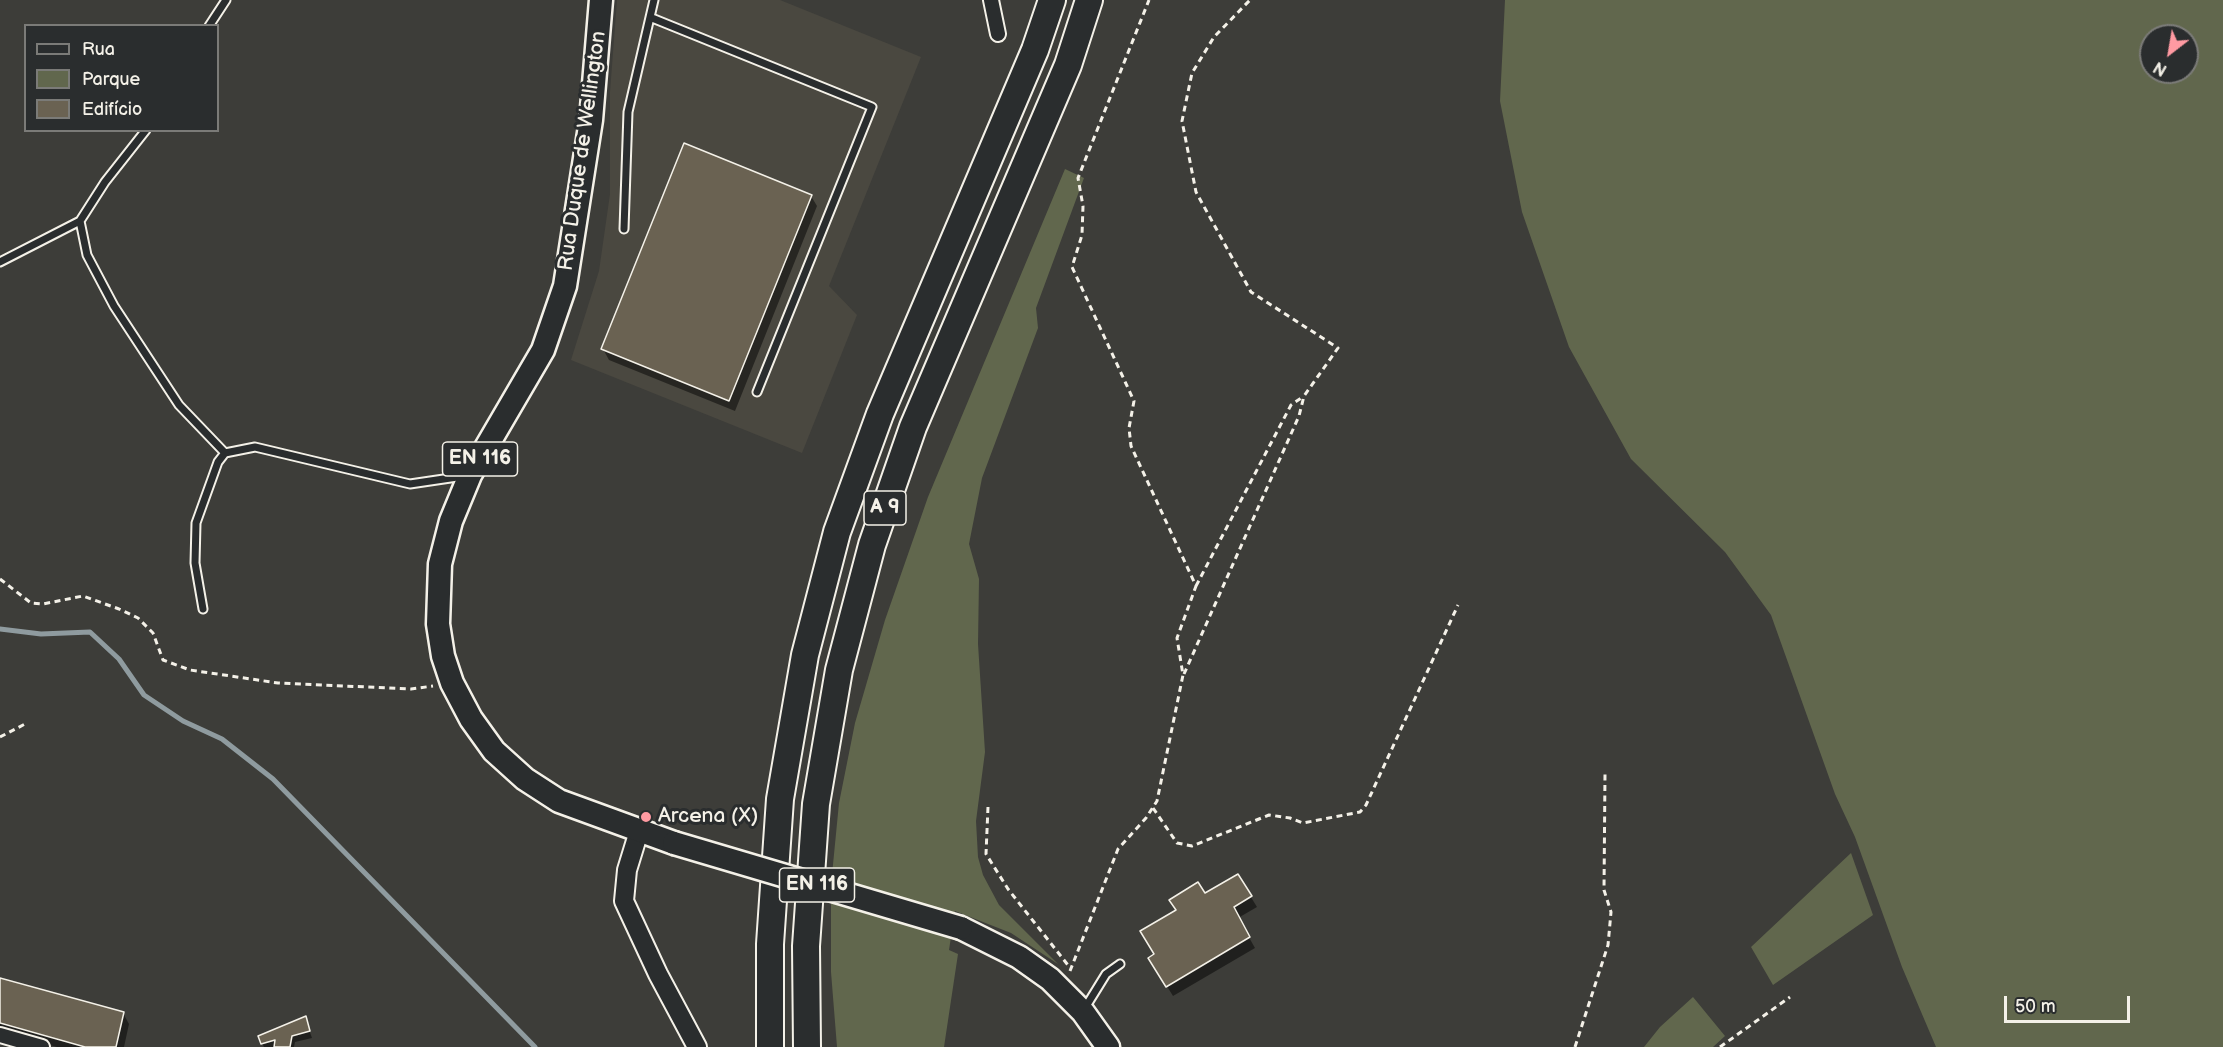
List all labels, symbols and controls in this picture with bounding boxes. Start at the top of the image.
legend [24,24,219,132]
north arrow [2139,24,2199,84]
street label: Rua Duque de Wellington [554,30,612,272]
text: Rua [82,39,115,60]
text: N [2150,57,2171,79]
text: Parque [82,69,140,90]
text: Edifício [82,99,142,120]
road number: EN 116 [442,442,518,476]
road number: A 9 [864,491,906,525]
place label: Arcena (X) [658,804,758,830]
marker: Arcena (X) [639,810,653,824]
road number: EN 116 [780,868,854,902]
scale bar [2007,984,2133,1022]
text: 50 m [2015,996,2056,1017]

